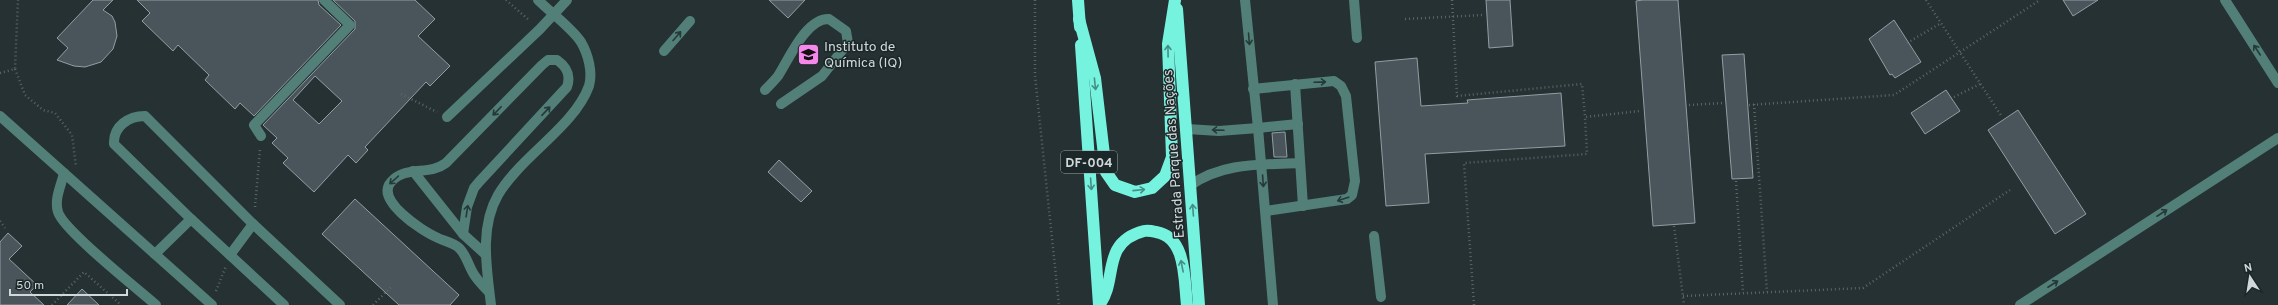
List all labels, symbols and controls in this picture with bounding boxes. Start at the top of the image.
one-way arrow [672,31,681,41]
one-way arrow [1245,32,1252,45]
place label: Instituto de Química (IQ) [824,39,902,72]
school or university icon: Instituto de Química (IQ) [795,41,821,67]
one-way arrow [1164,45,1172,58]
one-way arrow [2253,45,2261,56]
street label: Estrada Parque das Nações [1160,69,1189,239]
one-way arrow [1092,77,1099,90]
one-way arrow [1313,78,1326,85]
one-way arrow [492,106,502,116]
one-way arrow [541,106,550,116]
one-way arrow [1212,127,1225,134]
road number: DF-004 [1061,151,1117,173]
one-way arrow [1260,174,1267,187]
one-way arrow [389,175,399,184]
one-way arrow [1087,177,1094,190]
one-way arrow [1133,186,1146,194]
one-way arrow [1337,196,1350,203]
one-way arrow [1189,204,1196,217]
one-way arrow [463,205,471,218]
one-way arrow [2156,209,2167,217]
north arrow [2230,257,2270,297]
one-way arrow [1178,260,1186,273]
text: N [2243,261,2253,276]
scale bar [10,271,127,297]
text: 50 m [16,278,44,294]
one-way arrow [2047,280,2058,288]

